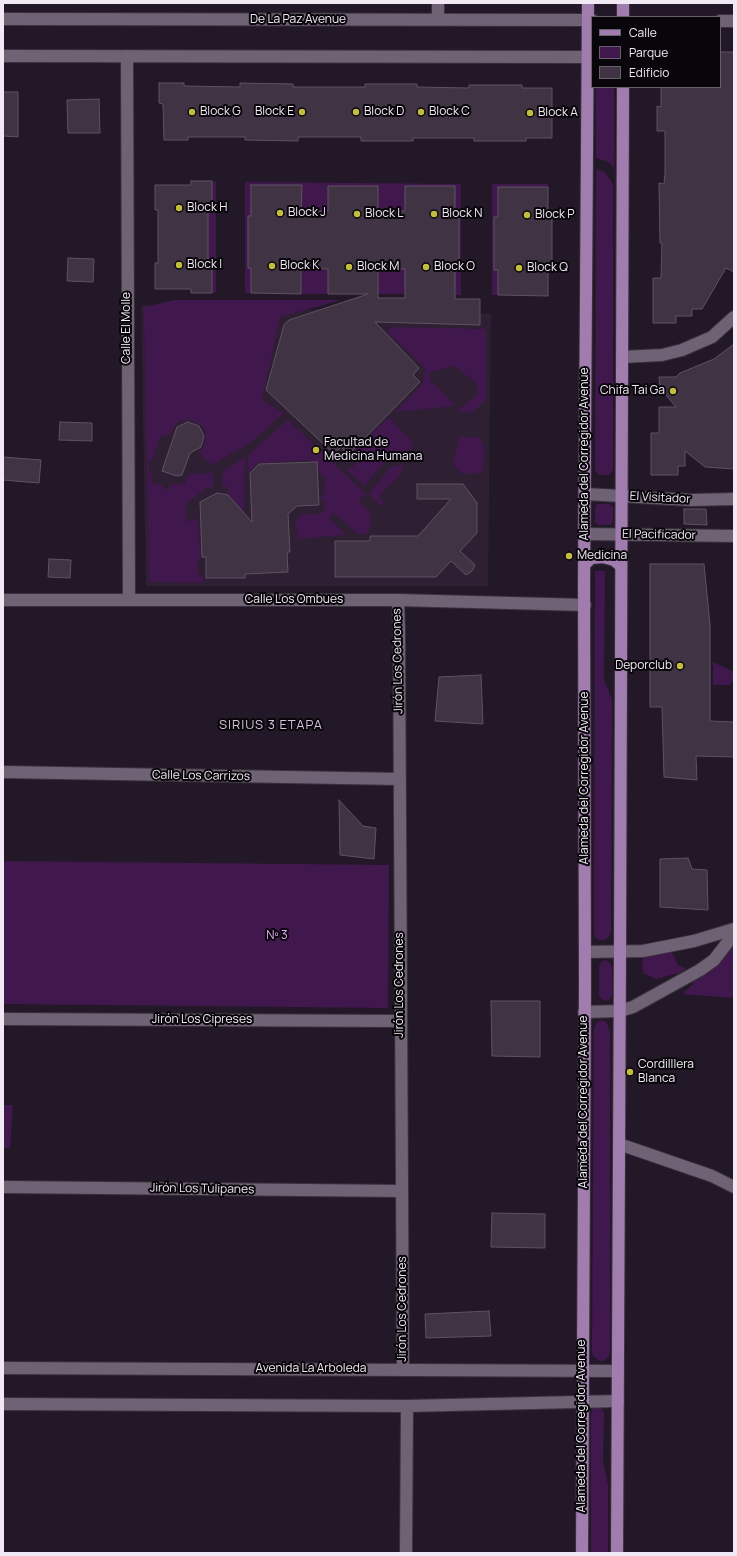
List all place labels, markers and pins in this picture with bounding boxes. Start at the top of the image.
place label: Block G [200,105,241,119]
place label: Block E [255,105,294,119]
place label: Block D [364,105,404,119]
place label: Block C [429,105,470,119]
place label: Block A [538,106,578,120]
marker: Block G [187,107,197,117]
marker: Block E [297,107,307,117]
marker: Block D [351,107,361,117]
marker: Block C [416,107,426,117]
marker: Block A [525,108,535,118]
place label: Block H [187,201,227,215]
marker: Block H [174,203,184,213]
place label: Block J [288,206,326,220]
place label: Block L [365,207,403,221]
place label: Block N [442,207,482,221]
marker: Block J [275,208,285,218]
place label: Block P [535,208,574,222]
marker: Block L [352,209,362,219]
marker: Block N [429,209,439,219]
marker: Block P [522,210,532,220]
place label: Block I [187,258,222,272]
place label: Block K [280,259,319,273]
marker: Block I [174,260,184,270]
place label: Block M [357,260,399,274]
place label: Block O [434,260,475,274]
marker: Block K [267,261,277,271]
place label: Block Q [527,261,568,275]
marker: Block M [344,262,354,272]
marker: Block O [421,262,431,272]
marker: Block Q [514,263,524,273]
place label: Chifa Tai Ga [600,384,665,398]
marker: Chifa Tai Ga [668,386,678,396]
place label: Facultad de Medicina Humana [324,436,422,464]
marker: Facultad de Medicina Humana [311,445,321,455]
place label: Medicina [577,549,627,563]
marker: Medicina [564,551,574,561]
place label: Deporclub [615,659,672,673]
marker: Deporclub [675,661,685,671]
place label: Cordilllera Blanca [638,1058,694,1086]
marker: Cordilllera Blanca [625,1067,635,1077]

